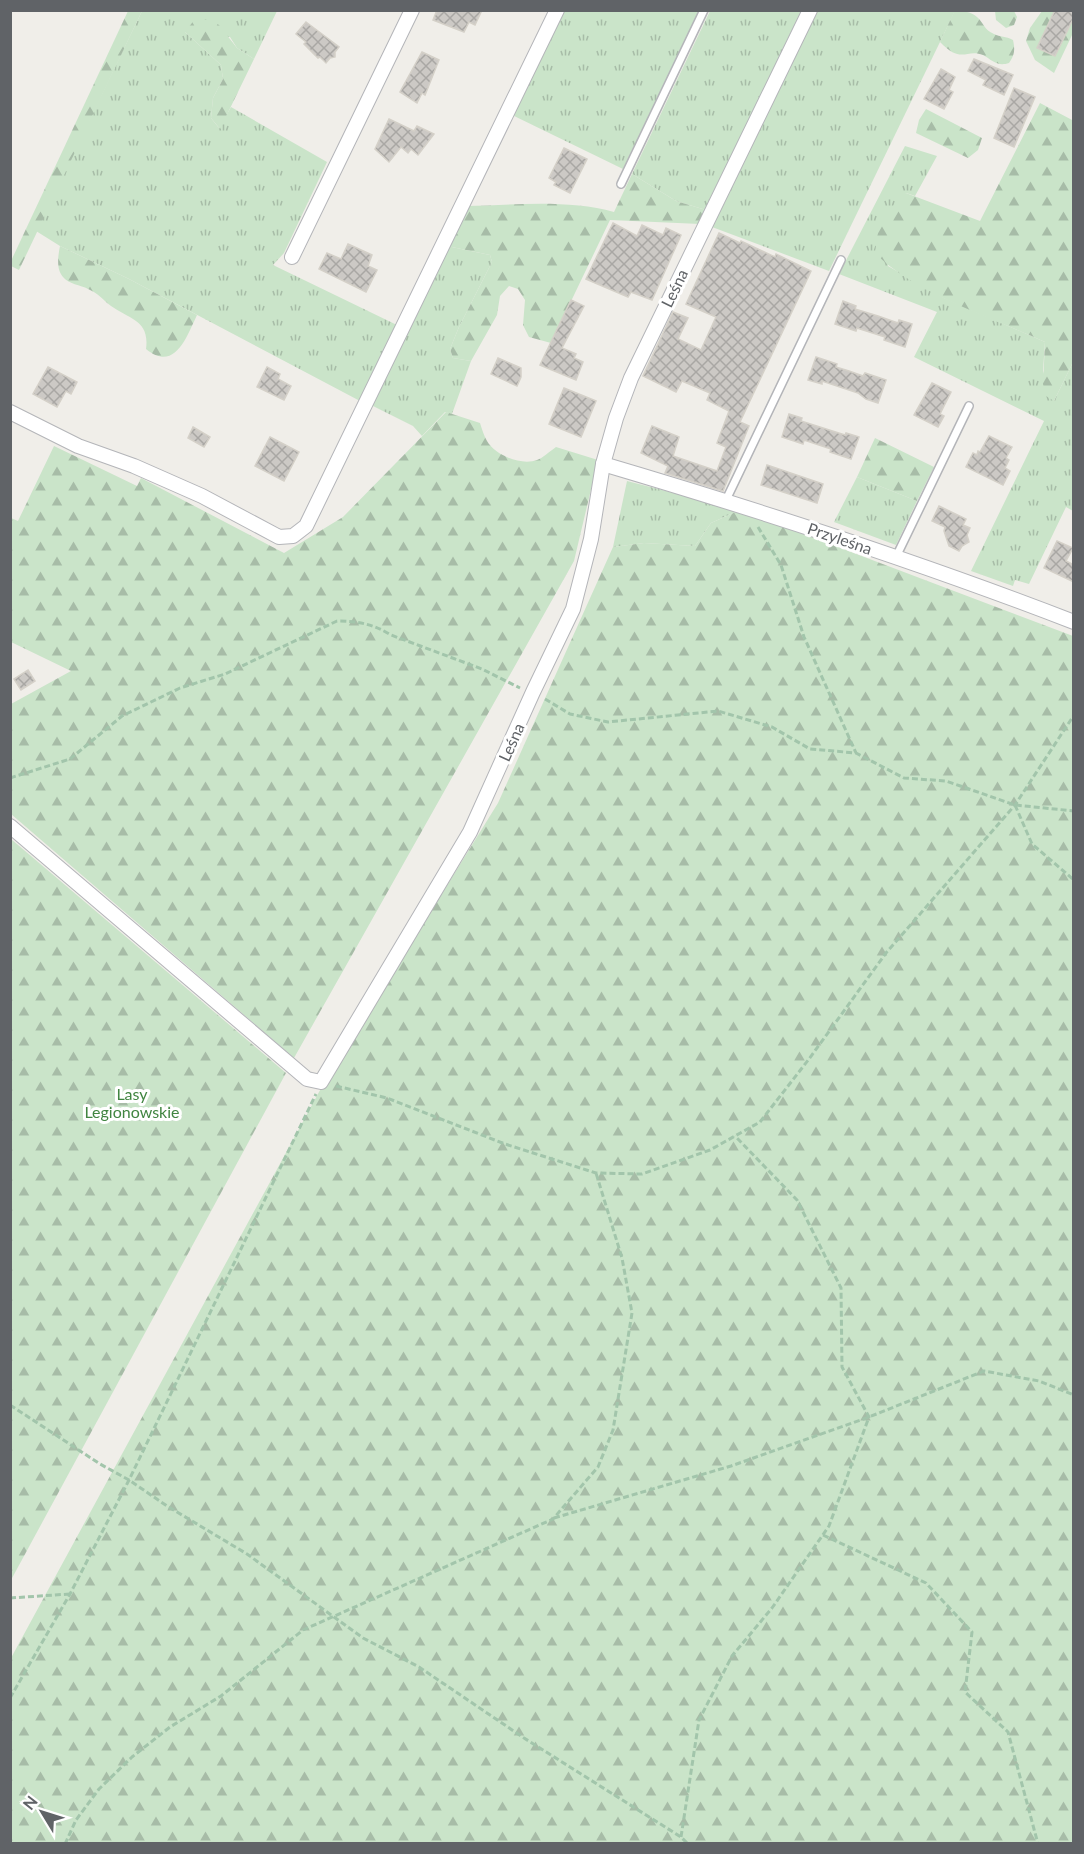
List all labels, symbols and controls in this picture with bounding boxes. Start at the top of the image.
street label: Leśna [657,266,691,310]
street label: Przyleśna [805,518,875,558]
street label: Leśna [494,720,528,764]
park label: Lasy Legionowskie [84,1084,180,1121]
north arrow [12,1782,72,1842]
text: N [19,1792,41,1813]

